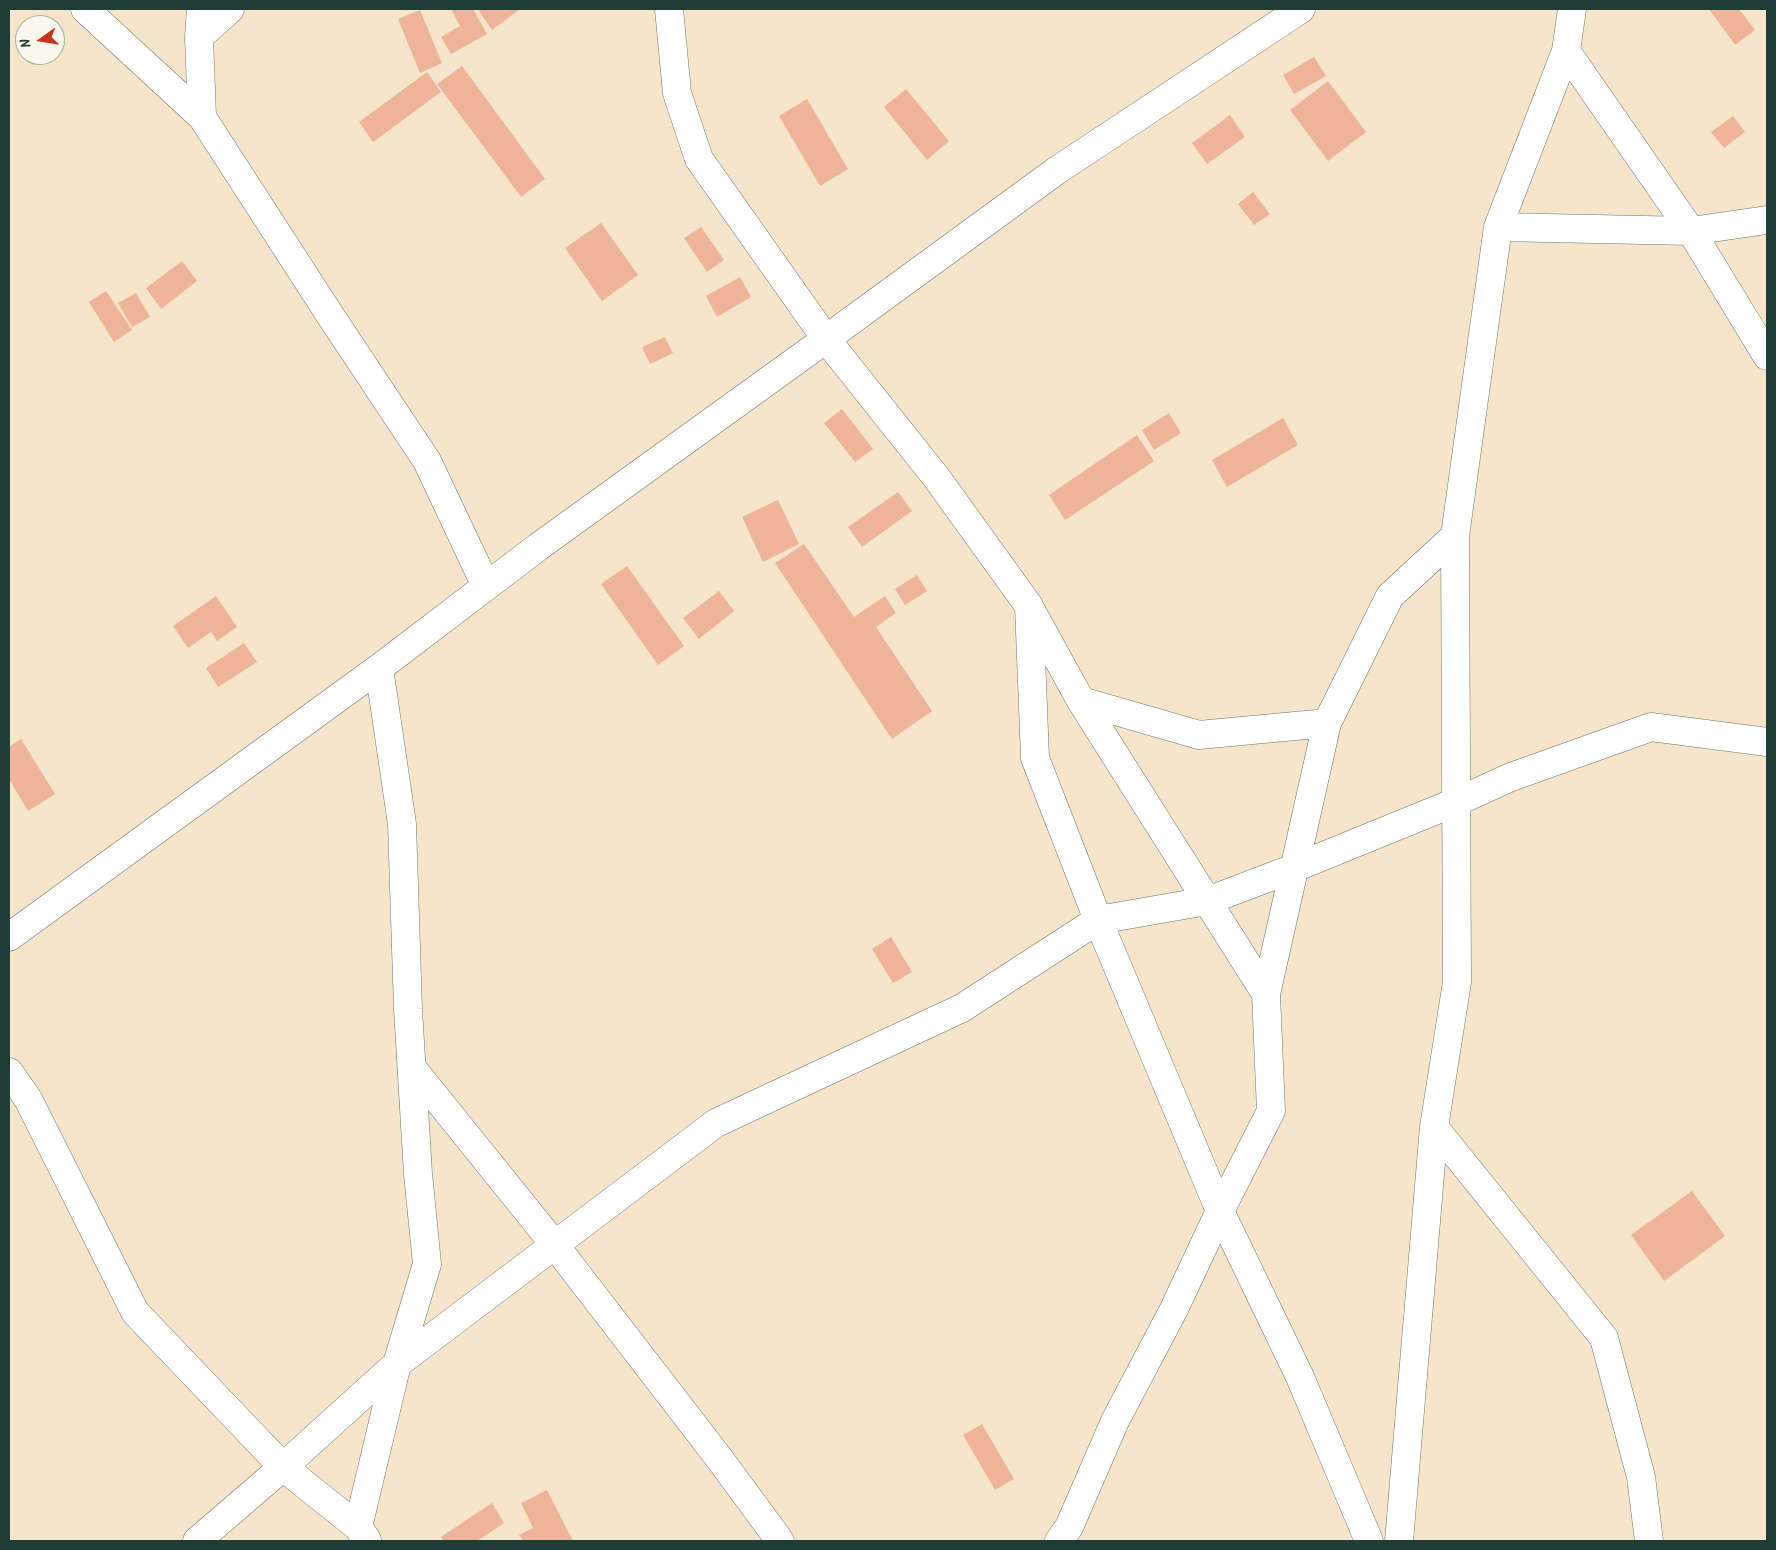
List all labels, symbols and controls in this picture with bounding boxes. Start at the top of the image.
north arrow [15,15,65,65]
text: N [15,36,38,50]

